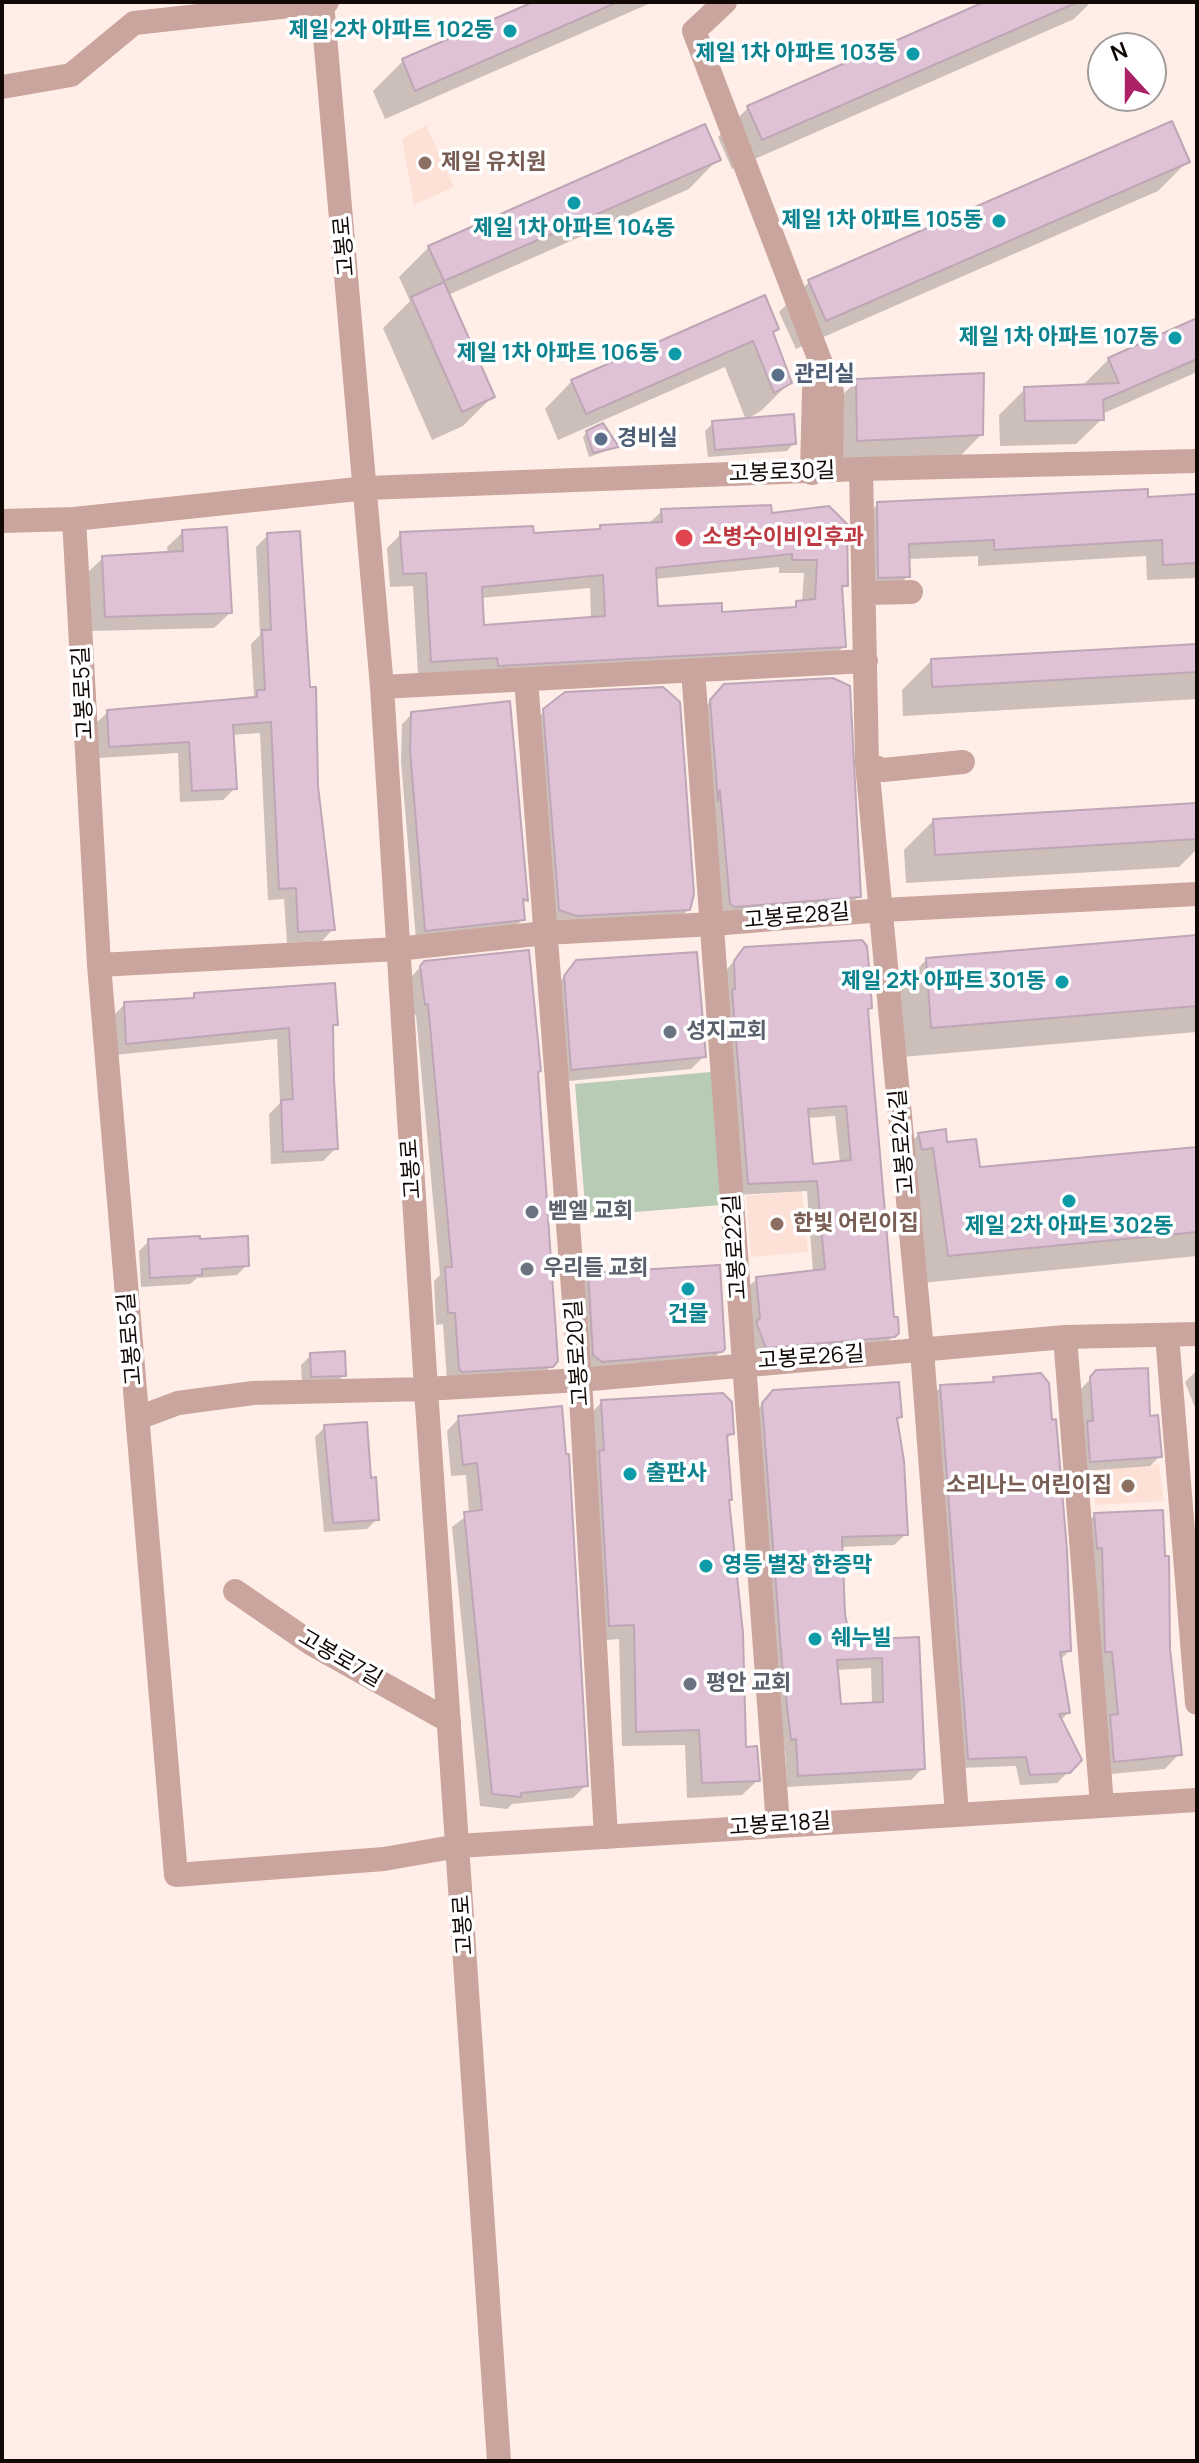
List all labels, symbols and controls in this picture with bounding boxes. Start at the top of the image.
place label: 제일 2차 아파트 102동 [289,18,494,44]
marker: 제일 2차 아파트 102동 [501,22,519,40]
north arrow [1087,32,1167,112]
text: N [1106,35,1132,68]
place label: 제일 1차 아파트 103동 [696,41,897,67]
marker: 제일 1차 아파트 103동 [904,45,922,63]
place label: 제일 유치원 [441,150,547,176]
marker: 제일 유치원 [416,154,434,172]
marker: 제일 1차 아파트 104동 [565,194,583,212]
place label: 제일 1차 아파트 105동 [781,208,983,234]
marker: 제일 1차 아파트 105동 [990,212,1008,230]
street label: 고봉로 [329,215,361,277]
place label: 제일 1차 아파트 104동 [473,216,675,242]
place label: 제일 1차 아파트 107동 [959,325,1159,351]
marker: 제일 1차 아파트 107동 [1166,329,1184,347]
place label: 제일 1차 아파트 106동 [457,341,659,367]
marker: 제일 1차 아파트 106동 [666,345,684,363]
place label: 관리실 [794,362,855,388]
marker: 관리실 [769,366,787,384]
place label: 경비실 [617,426,678,452]
marker: 경비실 [592,430,610,448]
street label: 고봉로30길 [728,458,836,488]
place label: 소병수이비인후과 [702,525,864,551]
marker: 소병수이비인후과 [673,527,695,549]
street label: 고봉로5길 [68,646,100,740]
street label: 고봉로28길 [743,899,851,935]
place label: 제일 2차 아파트 301동 [841,969,1046,995]
marker: 제일 2차 아파트 301동 [1053,973,1071,991]
place label: 성지교회 [686,1019,767,1045]
marker: 성지교회 [661,1023,679,1041]
street label: 고봉로24길 [885,1088,921,1196]
street label: 고봉로 [397,1138,427,1200]
marker: 제일 2차 아파트 302동 [1060,1192,1078,1210]
street label: 고봉로22길 [719,1193,753,1301]
place label: 벧엘 교회 [548,1199,633,1225]
marker: 벧엘 교회 [523,1203,541,1221]
place label: 한빛 어린이집 [793,1211,919,1237]
place label: 제일 2차 아파트 302동 [965,1214,1173,1240]
marker: 한빛 어린이집 [768,1215,786,1233]
place label: 우리들 교회 [543,1256,649,1282]
marker: 우리들 교회 [518,1260,536,1278]
marker: 건물 [679,1280,697,1298]
street label: 고봉로5길 [114,1291,148,1387]
street label: 고봉로20길 [561,1299,595,1407]
place label: 건물 [668,1302,708,1328]
street label: 고봉로26길 [757,1341,865,1375]
place label: 출판사 [646,1461,707,1487]
marker: 출판사 [621,1465,639,1483]
place label: 소리나느 어린이집 [946,1473,1112,1499]
marker: 소리나느 어린이집 [1119,1477,1137,1495]
place label: 영등 별장 한증막 [722,1553,872,1579]
marker: 영등 별장 한증막 [697,1557,715,1575]
street label: 고봉로7길 [294,1625,386,1693]
place label: 쉐누빌 [831,1626,892,1652]
marker: 쉐누빌 [806,1630,824,1648]
place label: 평안 교회 [706,1671,791,1697]
marker: 평안 교회 [681,1675,699,1693]
street label: 고봉로18길 [728,1808,832,1842]
street label: 고봉로 [449,1894,479,1956]

